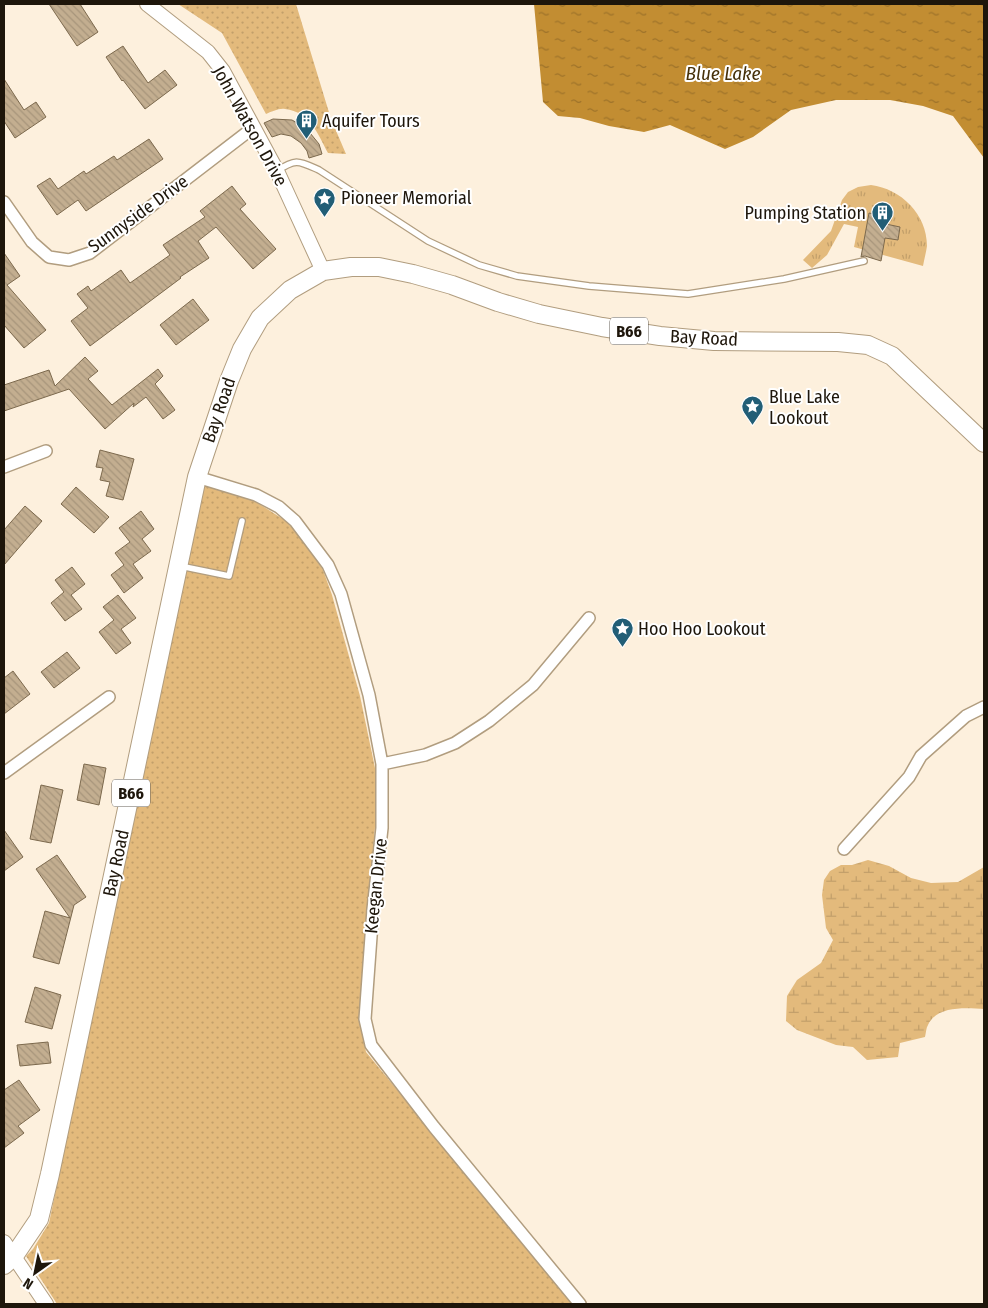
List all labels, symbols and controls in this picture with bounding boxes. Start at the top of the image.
street label: John Watson Drive [208,62,292,190]
water label: Blue Lake [686,62,760,85]
building icon: Aquifer Tours [294,109,318,140]
place label: Aquifer Tours [322,110,420,132]
street label: Sunnyside Drive [84,170,192,258]
place icon: Pioneer Memorial [313,186,337,217]
place label: Pioneer Memorial [341,187,472,209]
building icon: Pumping Station [870,201,894,232]
place label: Pumping Station [745,202,866,224]
road number: B66 [610,318,648,344]
street label: Bay Road [669,325,739,351]
street label: Bay Road [198,374,240,446]
place label: Blue Lake Lookout [769,386,840,429]
place icon: Blue Lake Lookout [741,395,765,426]
place icon: Hoo Hoo Lookout [610,617,634,648]
place label: Hoo Hoo Lookout [638,618,766,640]
road number: B66 [112,780,150,806]
street label: Bay Road [98,827,134,899]
street label: Keegan Drive [360,837,392,935]
north arrow [10,1248,60,1298]
text: N [20,1274,36,1293]

